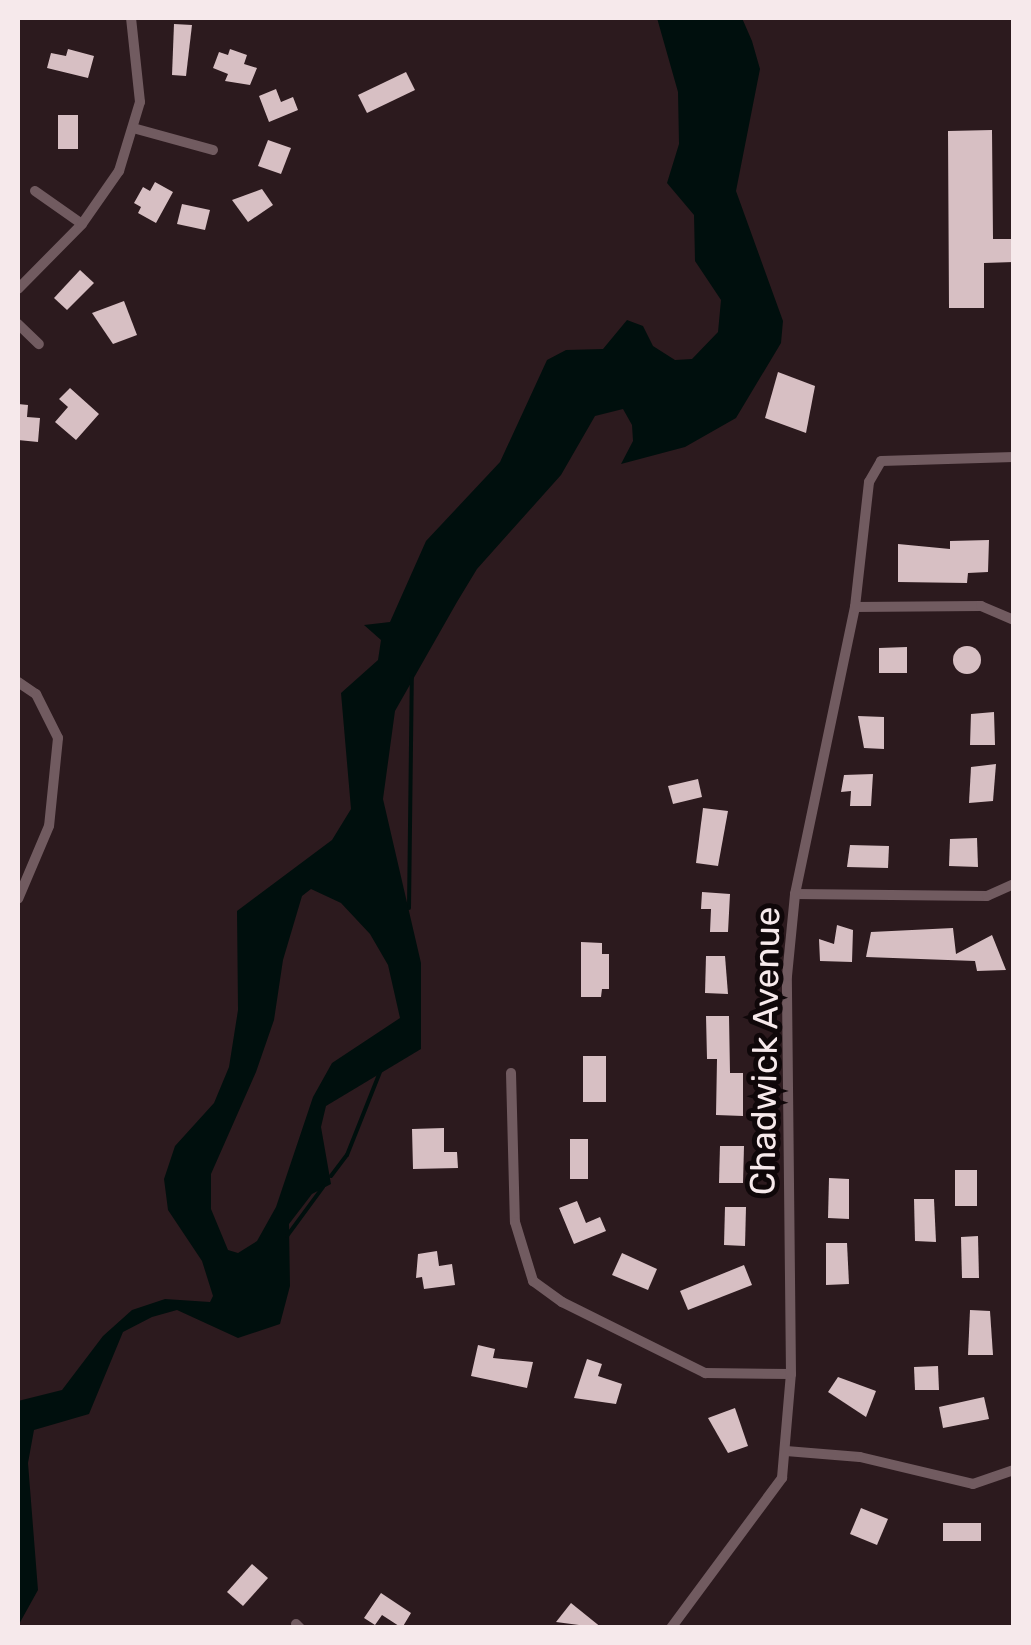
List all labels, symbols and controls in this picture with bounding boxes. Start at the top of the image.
street label: Chadwick Avenue [741,906,789,1196]

